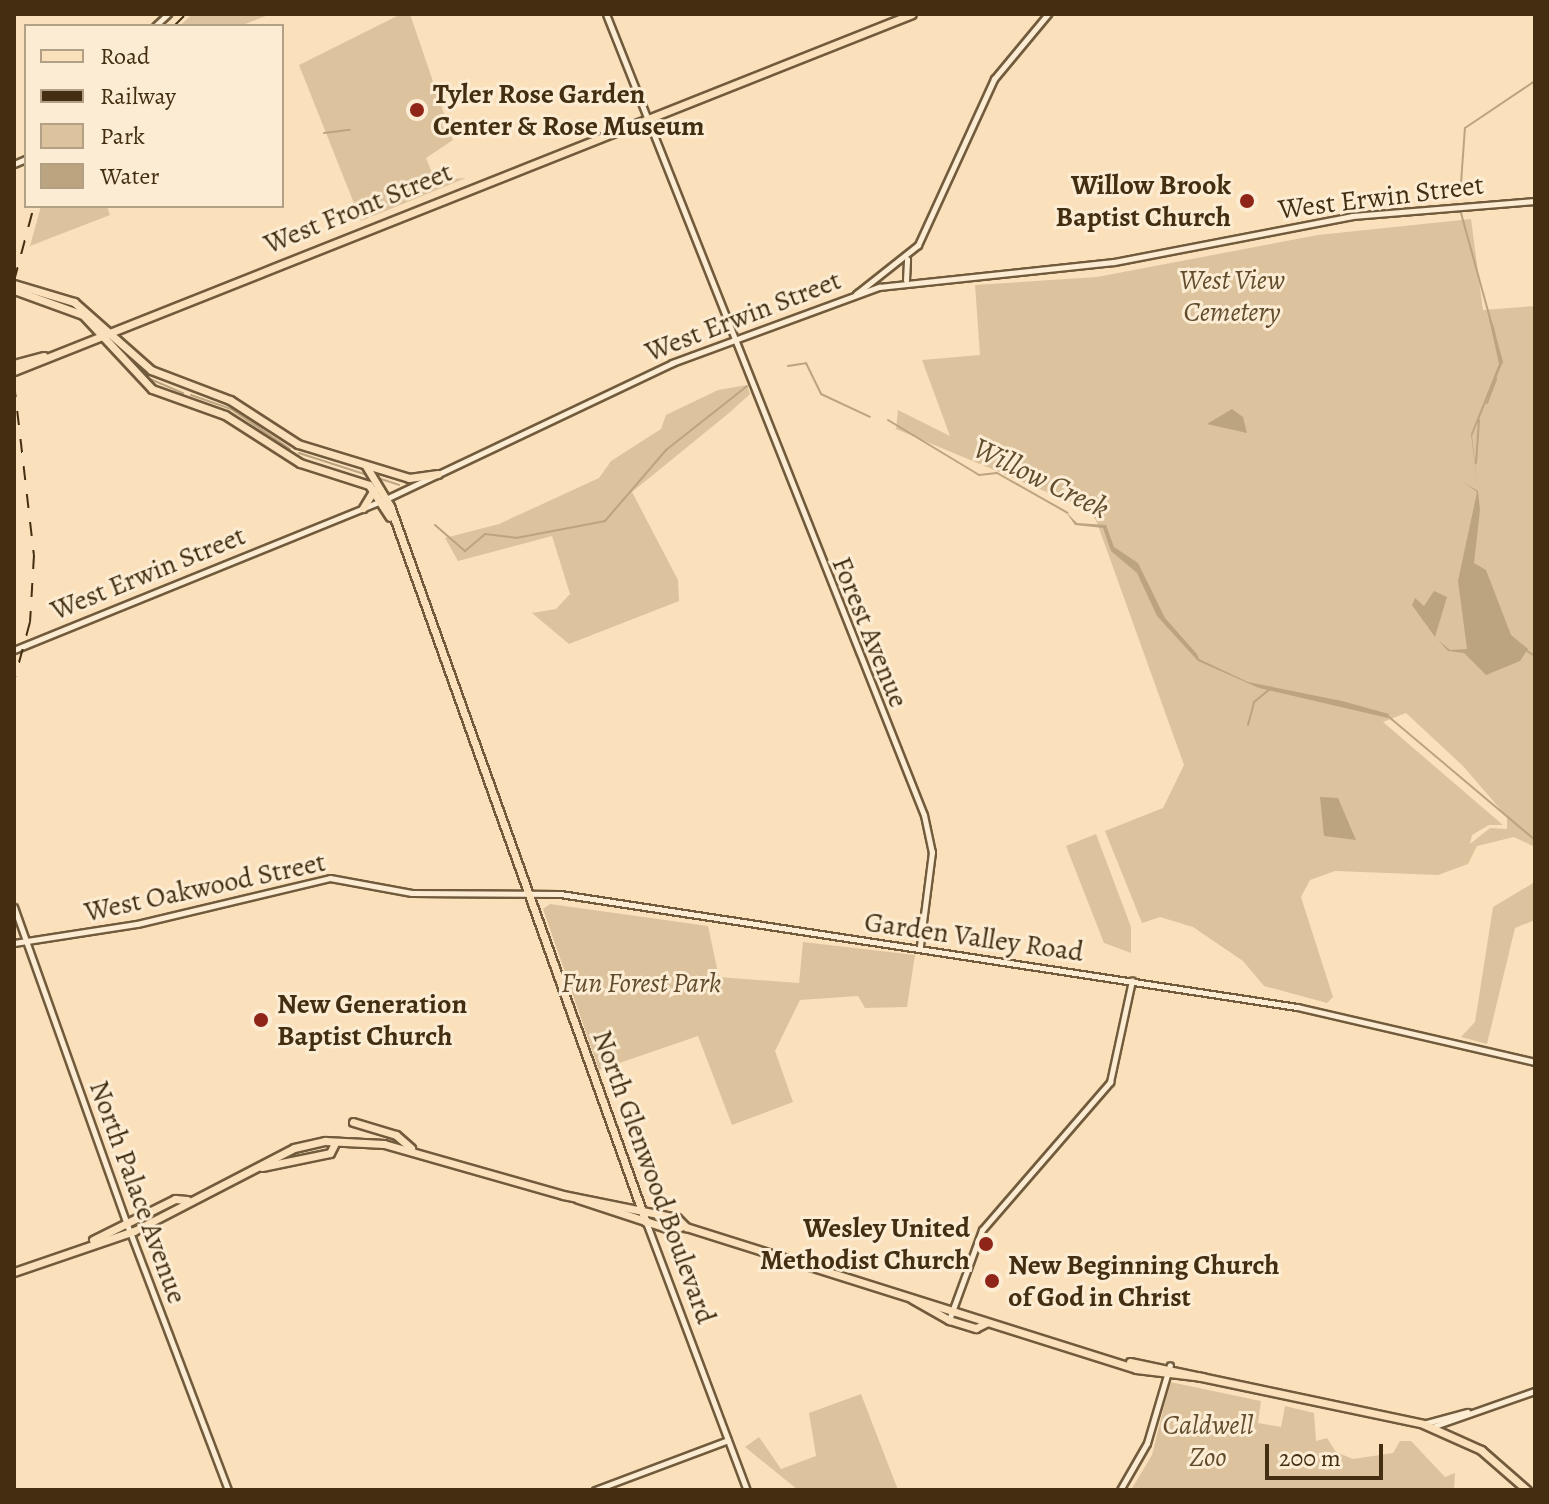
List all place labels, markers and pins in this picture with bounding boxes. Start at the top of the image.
place label: Tyler Rose Garden Center & Rose Museum [433,77,704,143]
marker: Tyler Rose Garden Center & Rose Museum [408,101,426,119]
place label: Willow Brook Baptist Church [1056,168,1231,234]
marker: Willow Brook Baptist Church [1238,192,1256,210]
place label: New Generation Baptist Church [277,987,467,1053]
marker: New Generation Baptist Church [252,1011,270,1029]
place label: Wesley United Methodist Church [760,1211,970,1277]
marker: Wesley United Methodist Church [977,1235,995,1253]
place label: New Beginning Church of God in Christ [1008,1248,1280,1314]
marker: New Beginning Church of God in Christ [983,1272,1001,1290]

